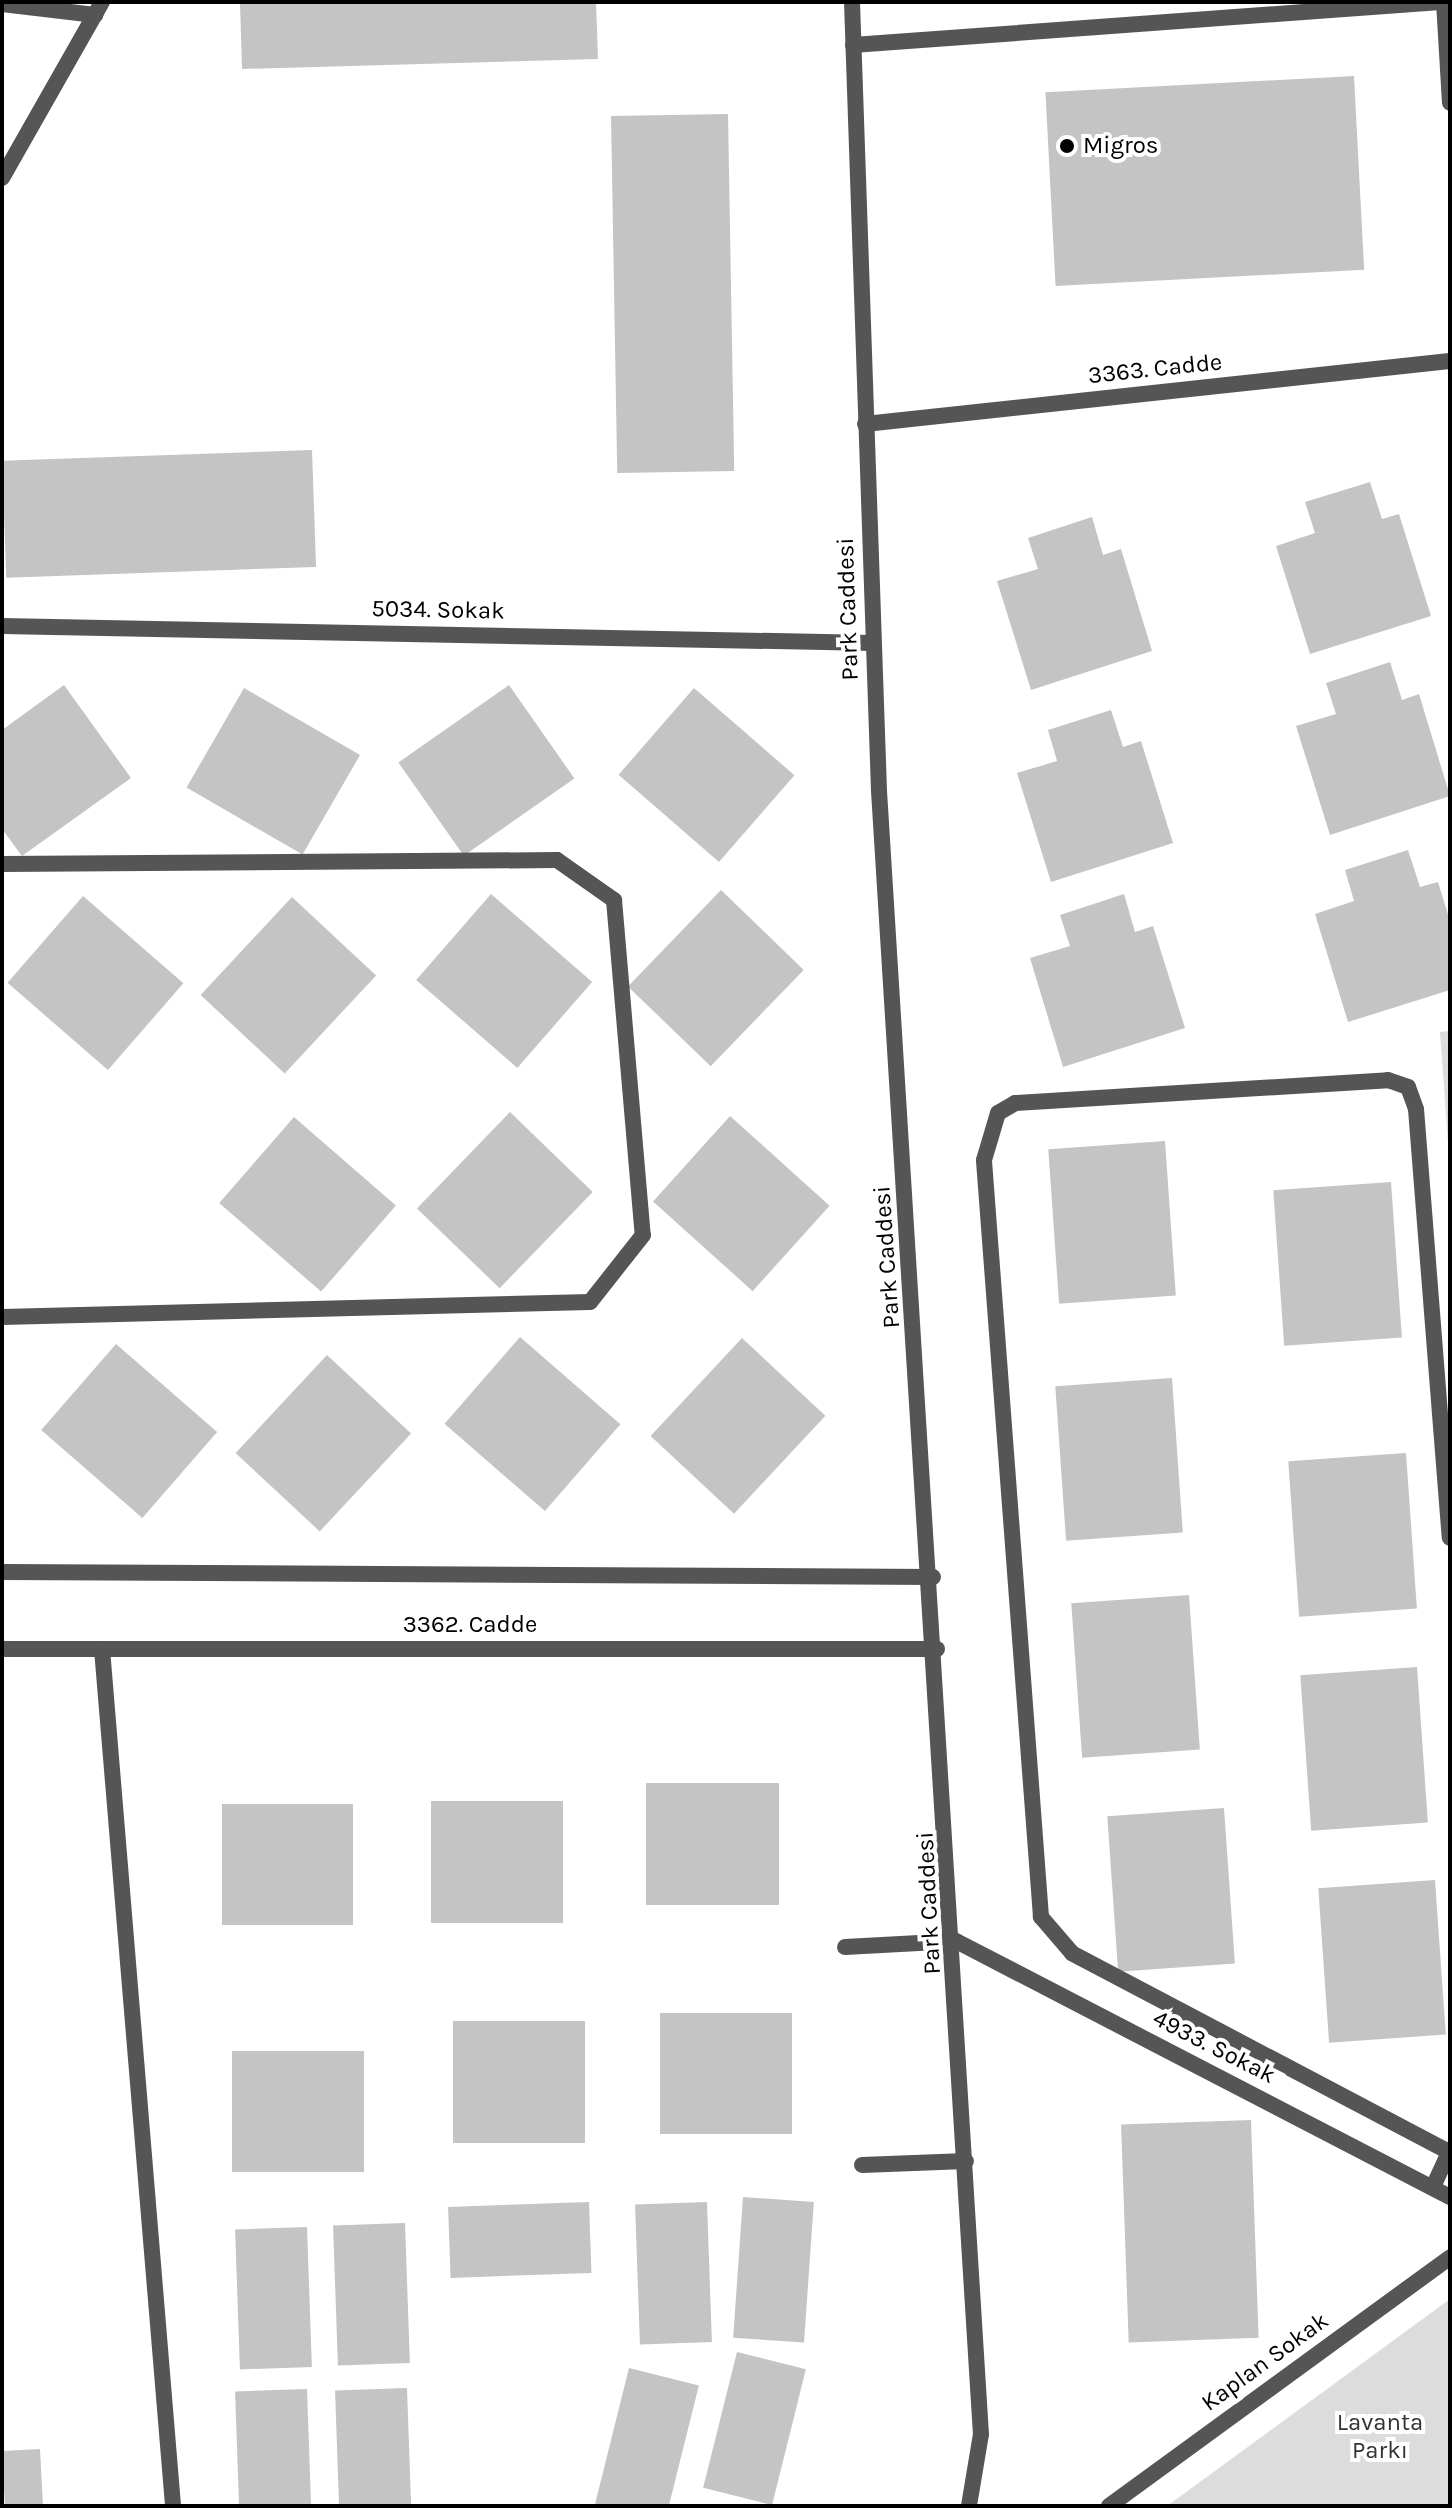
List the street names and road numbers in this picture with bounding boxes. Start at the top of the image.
street label: 3363. Cadde [1086,348,1224,390]
street label: Park Caddesi [831,537,865,681]
street label: 5034. Sokak [371,594,505,626]
street label: Park Caddesi [868,1185,906,1329]
street label: 3362. Cadde [403,1611,537,1639]
street label: Park Caddesi [911,1831,947,1975]
street label: 4933. Sokak [1148,2004,1280,2090]
street label: Kaplan Sokak [1196,2306,1334,2418]

